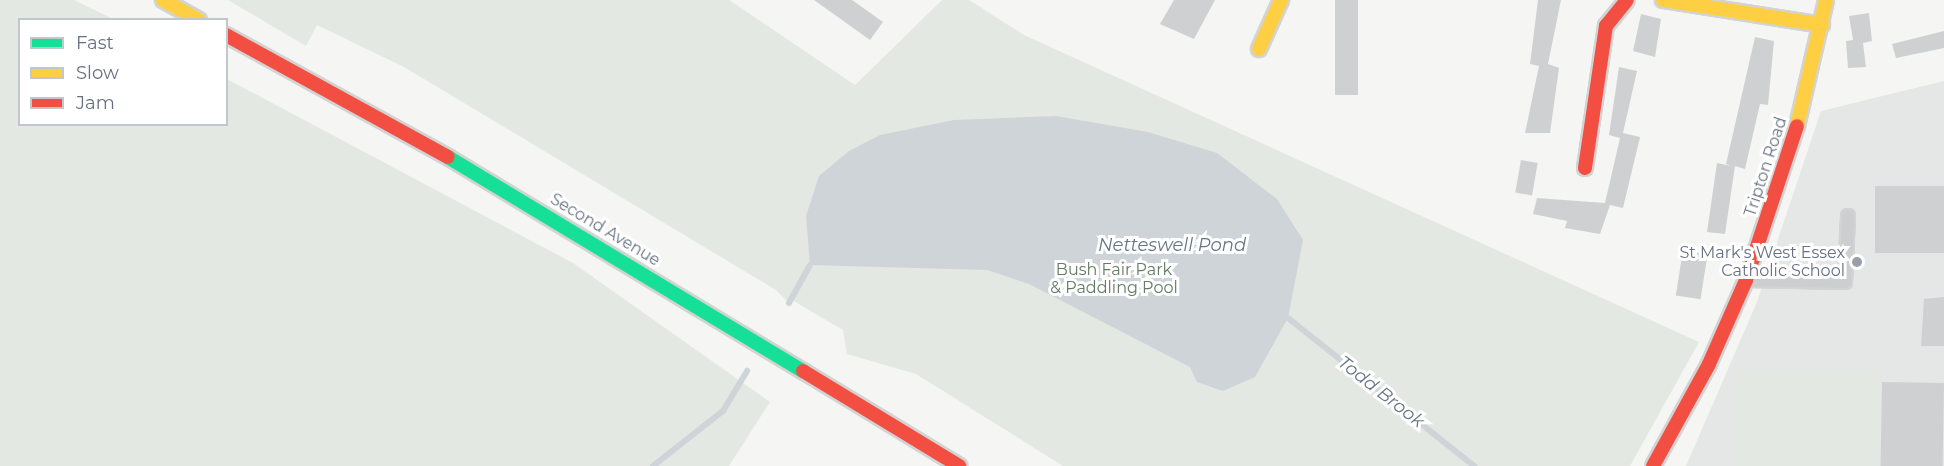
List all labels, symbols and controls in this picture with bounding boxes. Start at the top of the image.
legend [18,18,228,126]
text: Fast [76,32,114,54]
text: Slow [76,62,119,84]
text: Jam [76,92,115,114]
street label: Tripton Road [1741,115,1791,219]
street label: Second Avenue [547,190,663,270]
water label: Netteswell Pond [1098,234,1246,256]
place label: St Mark's West Essex Catholic School [1679,243,1845,281]
marker: St Mark's West Essex Catholic School [1850,255,1864,269]
park label: Bush Fair Park & Paddling Pool [1050,260,1178,298]
water label: Todd Brook [1334,352,1428,432]

